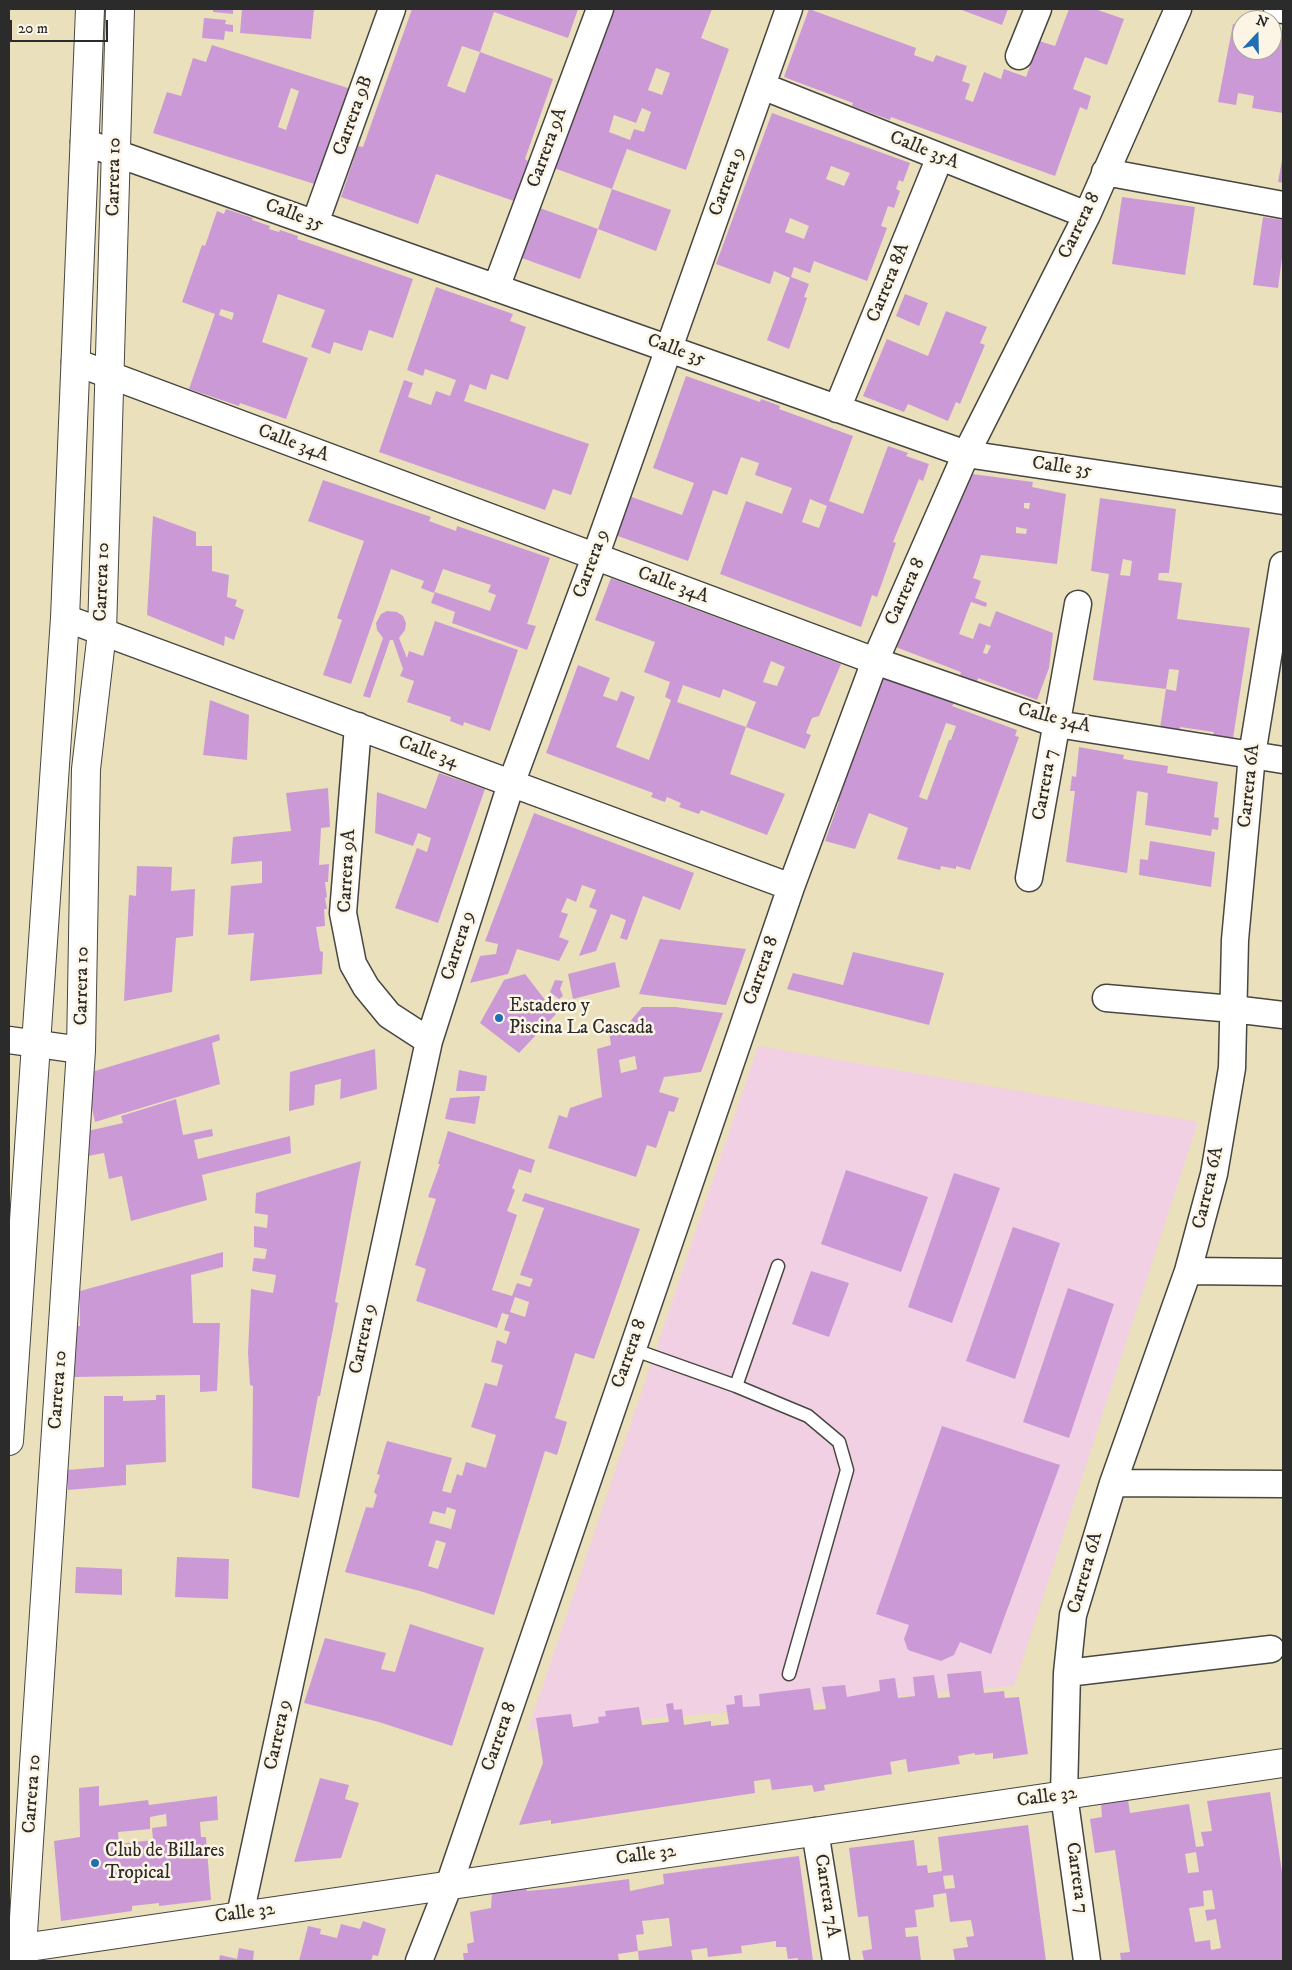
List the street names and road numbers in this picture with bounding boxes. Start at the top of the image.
street label: Carrera 9B [329,73,379,159]
street label: Carrera 9A [523,105,573,191]
street label: Calle 35A [886,127,962,175]
street label: Carrera 10 [103,137,127,217]
street label: Carrera 9 [705,145,751,219]
street label: Carrera 8 [1054,189,1106,263]
street label: Calle 35 [262,195,326,237]
street label: Carrera 8A [863,240,915,326]
street label: Calle 35 [644,330,708,372]
street label: Calle 34A [254,420,332,468]
street label: Calle 35 [1030,452,1094,484]
street label: Carrera 9 [569,527,615,601]
street label: Carrera 10 [90,542,116,622]
street label: Carrera 8 [881,555,931,629]
street label: Calle 34A [634,563,712,609]
street label: Calle 34A [1015,699,1093,739]
street label: Calle 34 [395,732,461,774]
street label: Carrera 6A [1234,743,1266,829]
street label: Carrera 7 [1029,748,1063,822]
street label: Carrera 9A [334,829,362,913]
street label: Carrera 9 [437,909,481,983]
street label: Carrera 8 [740,934,784,1008]
street label: Carrera 10 [71,946,95,1026]
street label: Carrera 6A [1188,1145,1230,1231]
street label: Carrera 9 [345,1302,383,1376]
street label: Carrera 8 [608,1317,652,1391]
street label: Carrera 10 [45,1350,73,1430]
street label: Carrera 6A [1063,1530,1109,1616]
street label: Carrera 9 [260,1698,298,1772]
street label: Carrera 8 [478,1700,522,1774]
street label: Carrera 10 [19,1754,47,1834]
street label: Calle 32 [1016,1783,1078,1813]
street label: Calle 32 [615,1841,677,1871]
street label: Carrera 7 [1060,1841,1092,1915]
street label: Carrera 7A [808,1853,844,1939]
street label: Calle 32 [214,1899,276,1929]

